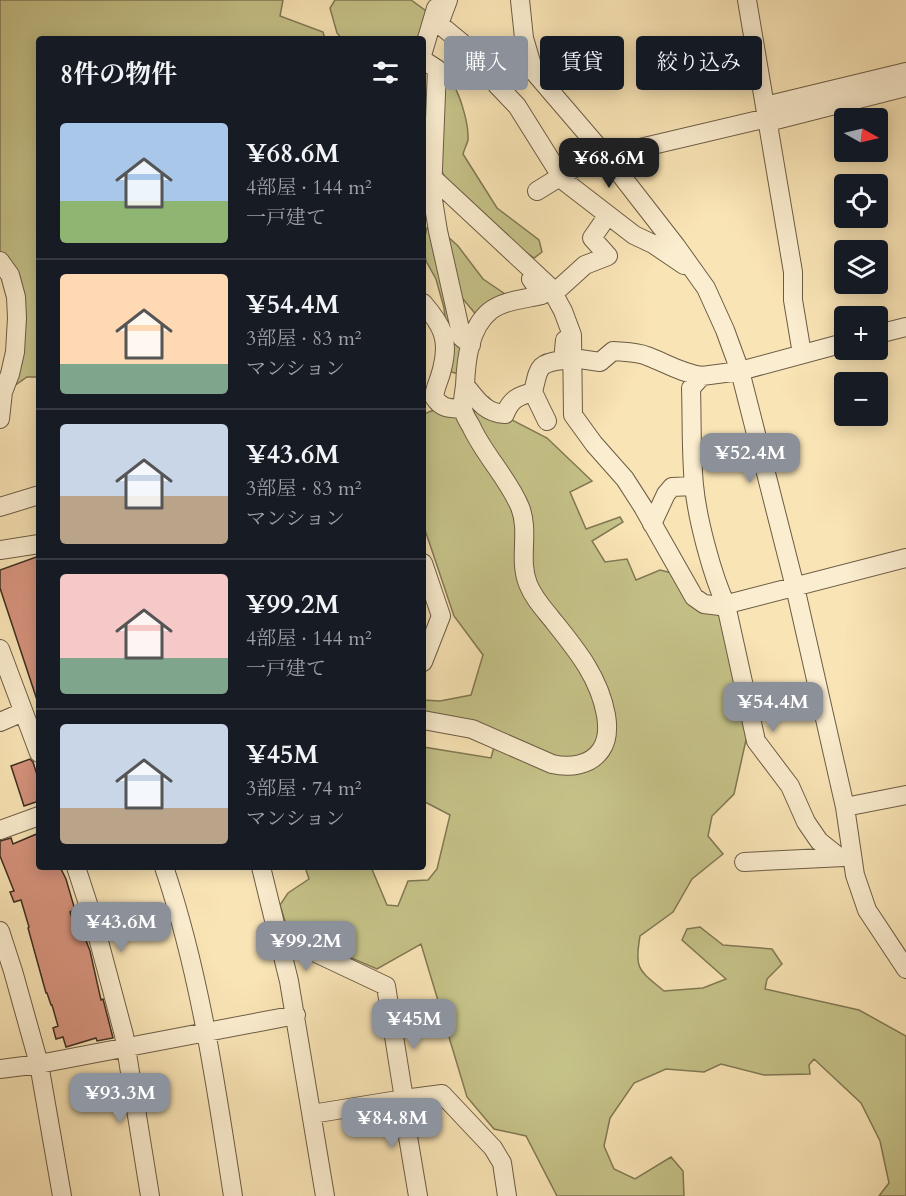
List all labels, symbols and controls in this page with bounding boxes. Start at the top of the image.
chip: 購入 [444,36,528,90]
chip: 賃貸 [540,36,624,90]
chip: 絞り込み [636,36,762,90]
icon: filters [369,56,402,89]
text: 8件の物件 [60,57,177,92]
north arrow [834,108,888,162]
map controls [834,108,888,426]
text: ¥68.6M [246,136,339,171]
pin: ¥68.6M [560,138,658,189]
text: ¥68.6M [573,144,645,171]
icon: home [108,147,180,219]
text: 4部屋 · 144 m² [246,174,372,201]
button: locate [834,174,888,228]
text: 一戸建て [246,204,326,231]
button: layers [834,240,888,294]
text: ¥54.4M [246,287,339,322]
icon: home [108,298,180,370]
button: + [834,306,888,360]
text: 3部屋 · 83 m² [246,325,362,352]
text: マンション [246,355,345,382]
button: − [834,372,888,426]
pin: ¥52.4M [701,433,799,484]
text: ¥43.6M [246,437,339,472]
text: ¥52.4M [714,439,786,466]
icon: home [108,448,180,520]
text: 3部屋 · 83 m² [246,475,362,502]
text: マンション [246,505,345,532]
text: ¥99.2M [246,587,339,622]
icon: home [108,598,180,670]
text: 4部屋 · 144 m² [246,625,372,652]
text: 一戸建て [246,655,326,682]
pin: ¥54.4M [724,682,822,733]
text: ¥54.4M [737,688,809,715]
text: ¥45M [246,737,319,772]
icon: home [108,748,180,820]
text: 3部屋 · 74 m² [246,775,362,802]
text: マンション [246,805,345,832]
pin: ¥43.6M [72,902,170,953]
text: ¥43.6M [85,908,157,935]
pin: ¥99.2M [257,921,355,972]
text: ¥99.2M [270,927,342,954]
pin: ¥45M [378,999,450,1050]
text: ¥45M [386,1005,442,1032]
pin: ¥93.3M [71,1073,169,1124]
text: ¥93.3M [84,1079,156,1106]
pin: ¥84.8M [343,1098,441,1149]
text: ¥84.8M [356,1104,428,1131]

